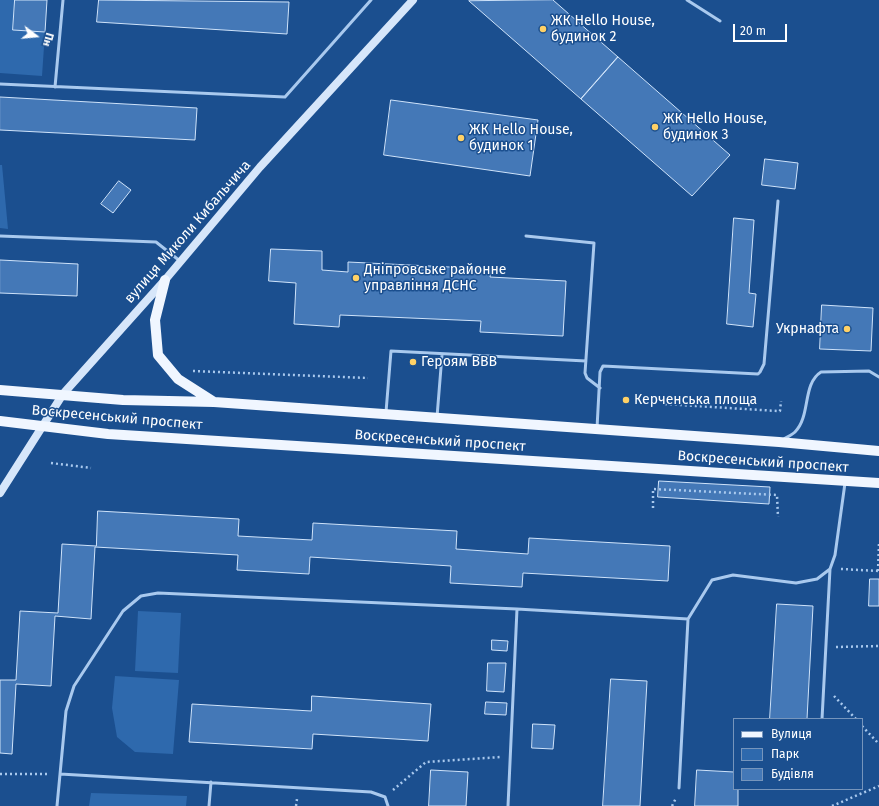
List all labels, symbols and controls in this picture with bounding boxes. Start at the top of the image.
place label: ЖК Hello House, будинок 2 [551,13,655,46]
north arrow [16,16,56,56]
scale bar [735,16,789,42]
marker: ЖК Hello House, будинок 2 [538,24,548,34]
text: 20 m [740,24,766,38]
text: Пн [40,31,56,48]
place label: ЖК Hello House, будинок 3 [663,111,767,144]
place label: ЖК Hello House, будинок 1 [469,122,573,154]
marker: ЖК Hello House, будинок 3 [650,122,660,132]
marker: ЖК Hello House, будинок 1 [456,133,466,143]
street label: вулиця Миколи Кибальчича [121,157,255,307]
place label: Дніпровське районне управління ДСНС [364,262,506,294]
marker: Дніпровське районне управління ДСНС [351,273,361,283]
place label: Укрнафта [776,321,839,337]
marker: Укрнафта [842,324,852,334]
place label: Героям ВВВ [421,354,497,370]
marker: Героям ВВВ [408,357,418,367]
place label: Керченська площа [634,392,757,408]
marker: Керченська площа [621,395,631,405]
street label: Воскресенський проспект [31,402,203,434]
street label: Воскресенський проспект [354,427,526,455]
street label: Воскресенський проспект [677,448,849,476]
legend [733,718,863,790]
text: Вулиця [771,727,812,741]
text: Парк [771,747,799,761]
text: Будівля [771,767,814,781]

